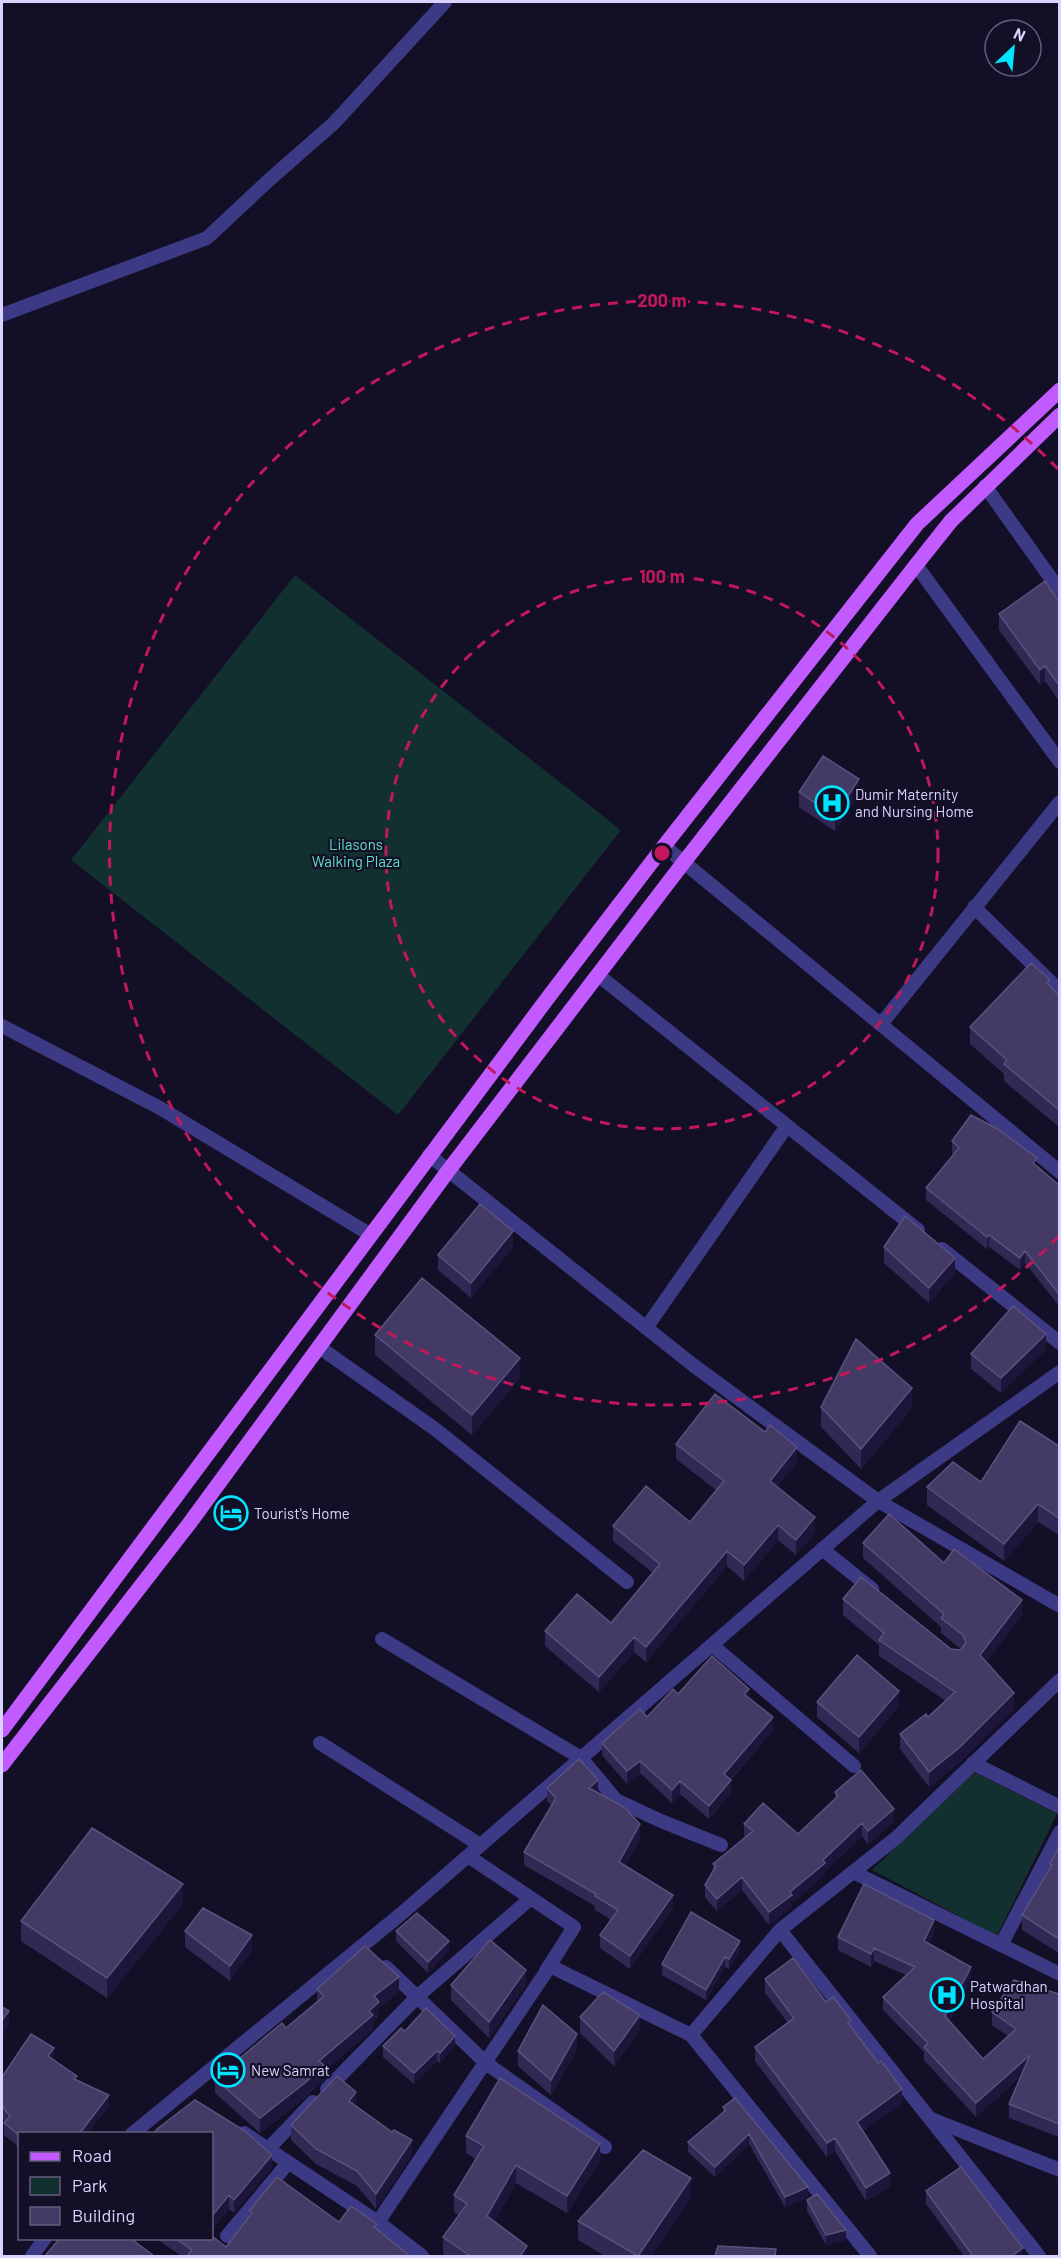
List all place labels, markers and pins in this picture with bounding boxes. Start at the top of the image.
hospital icon: Dumir Maternity and Nursing Home [814,785,850,821]
place label: Dumir Maternity and Nursing Home [855,785,974,820]
centre of rings [652,843,672,863]
hotel icon: Tourist's Home [213,1495,249,1531]
place label: Tourist's Home [254,1504,350,1522]
hospital icon: Patwardhan Hospital [929,1977,965,2013]
place label: Patwardhan Hospital [970,1977,1048,2012]
hotel icon: New Samrat [210,2052,246,2088]
place label: New Samrat [251,2061,330,2079]

